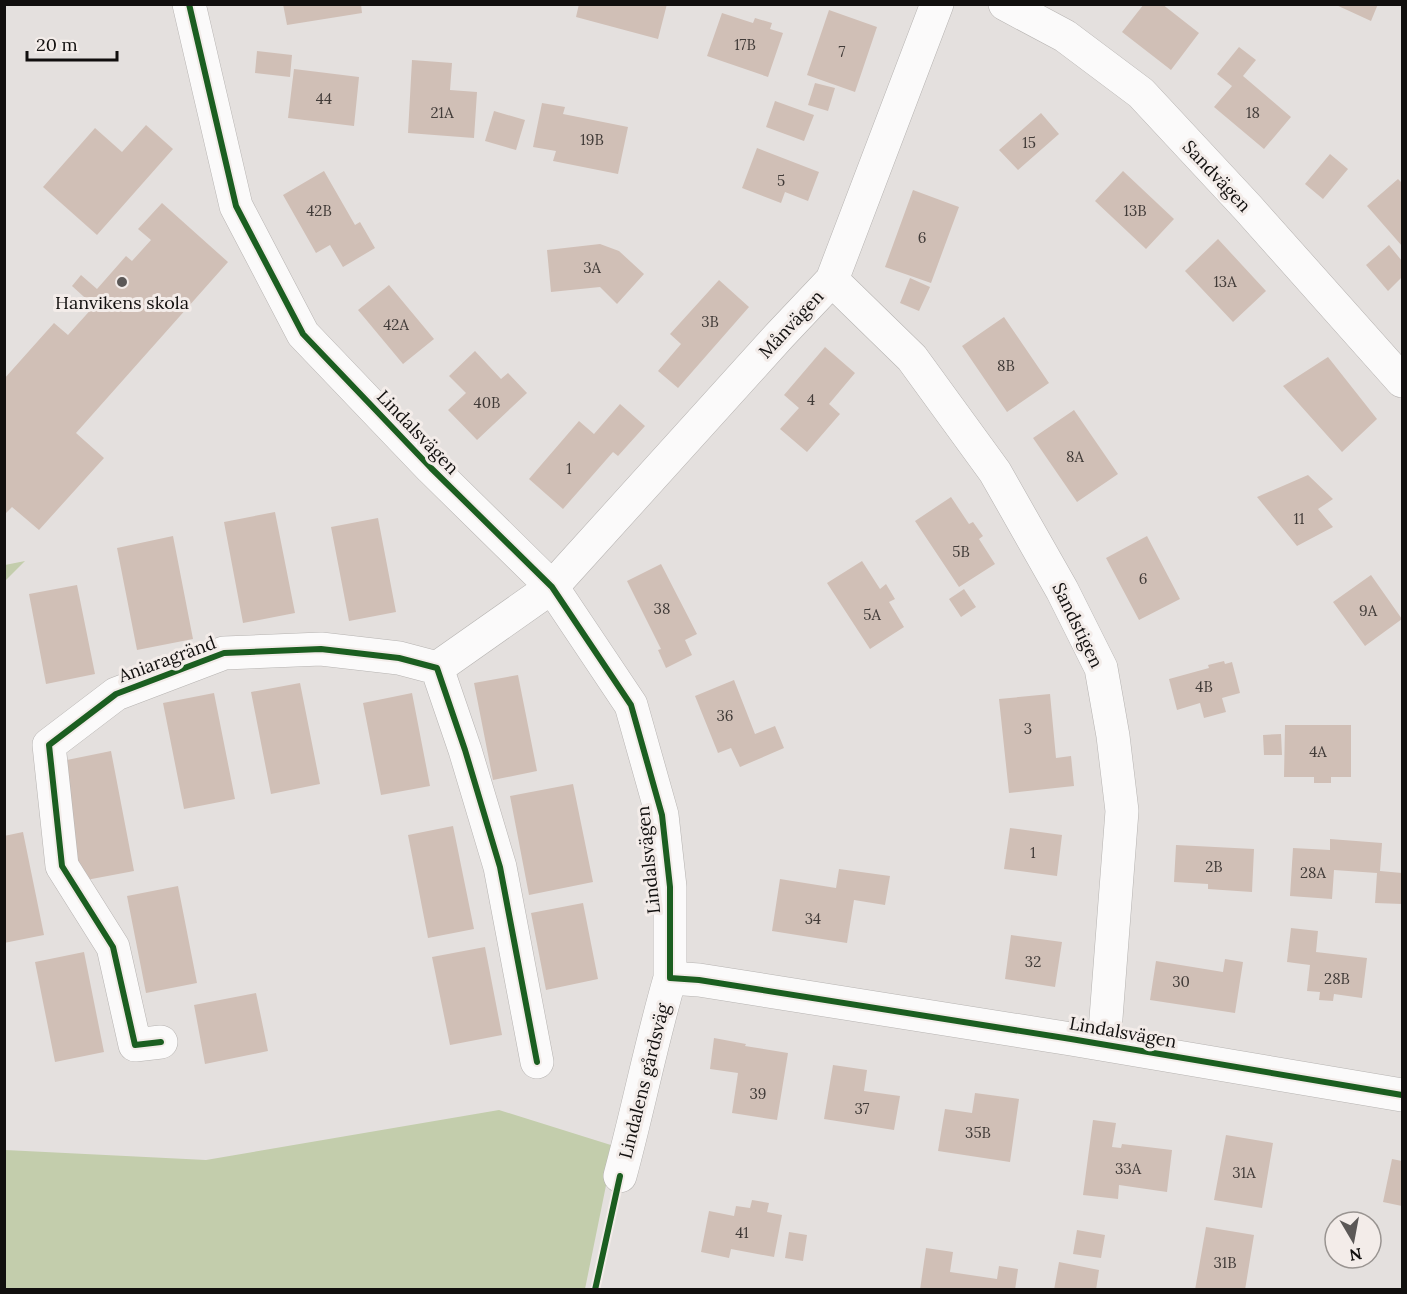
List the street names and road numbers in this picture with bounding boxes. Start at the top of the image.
street label: Sandvägen [1178,135,1256,217]
street label: Månvägen [754,285,829,363]
street label: Lindalsvägen [372,385,464,479]
street label: Sandstigen [1047,579,1109,671]
street label: Aniaragränd [114,631,219,688]
street label: Lindalsvägen [631,805,665,915]
street label: Lindalens gårdsväg [614,1000,675,1161]
street label: Lindalsvägen [1068,1011,1178,1053]

